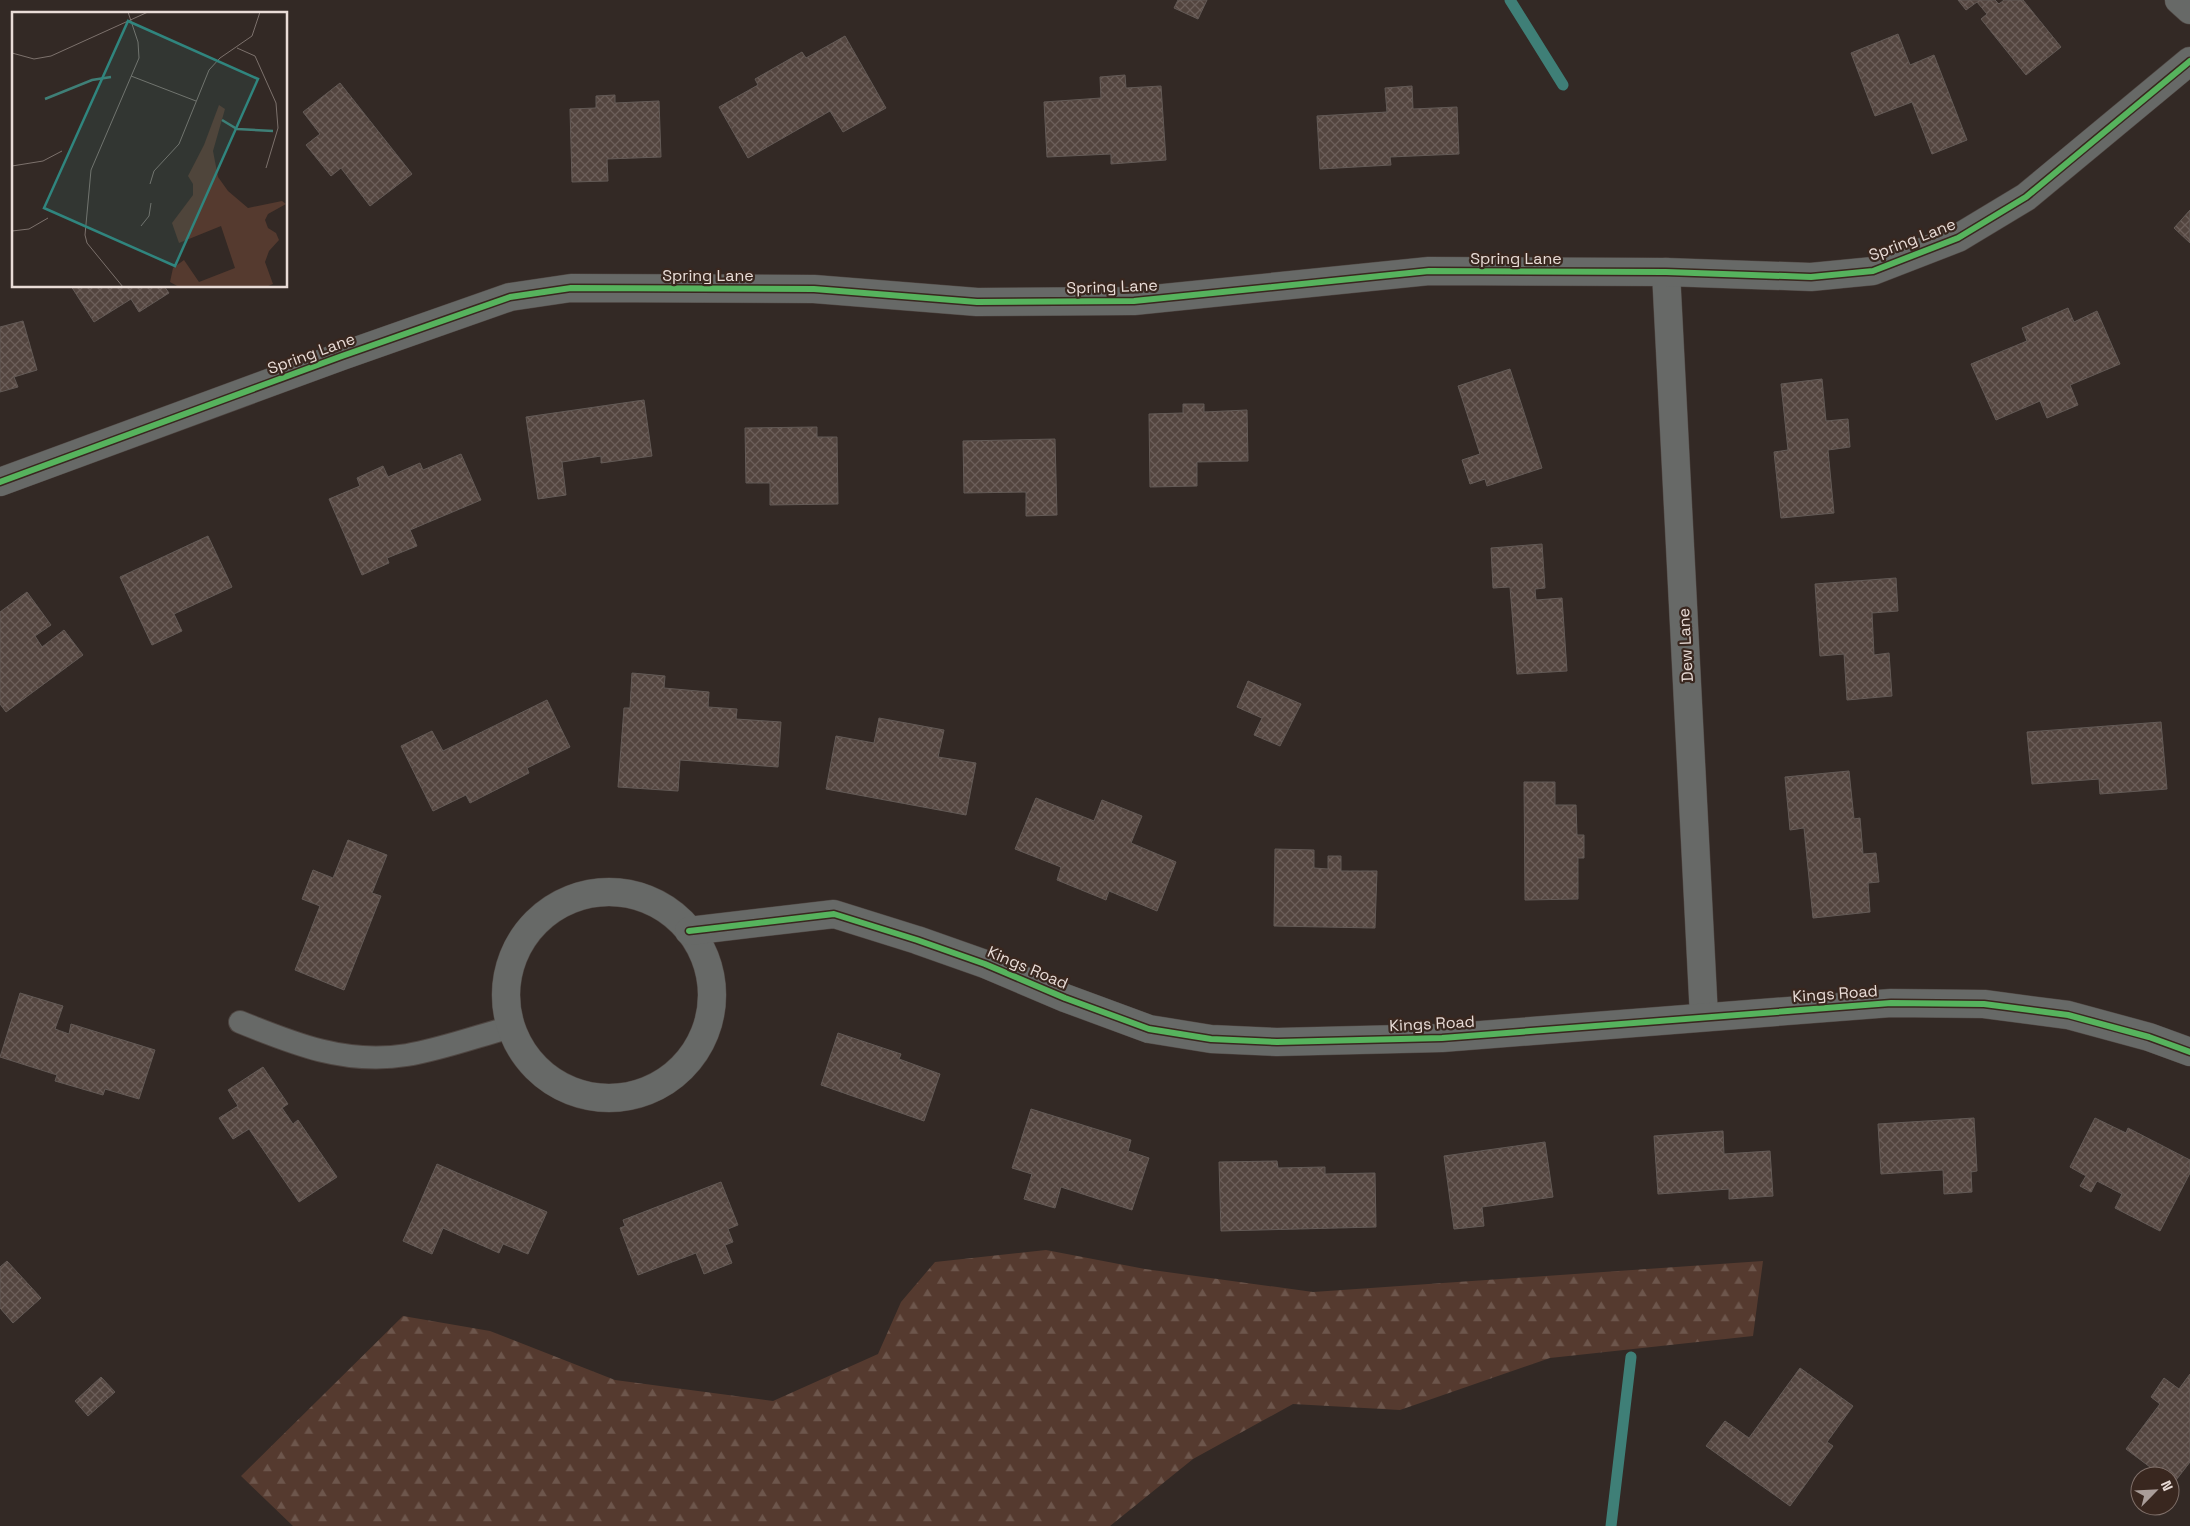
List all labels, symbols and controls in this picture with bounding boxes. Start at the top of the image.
inset map [12,12,288,288]
street label: Spring Lane [1866,213,1959,266]
street label: Spring Lane [1470,248,1562,269]
street label: Spring Lane [662,265,754,286]
street label: Spring Lane [1066,274,1158,299]
street label: Spring Lane [265,328,358,379]
street label: Dew Lane [1673,607,1698,683]
street label: Kings Road [984,941,1071,994]
street label: Kings Road [1792,980,1878,1007]
street label: Kings Road [1389,1011,1475,1036]
north arrow [2130,1466,2180,1516]
text: N [2157,1478,2177,1494]

